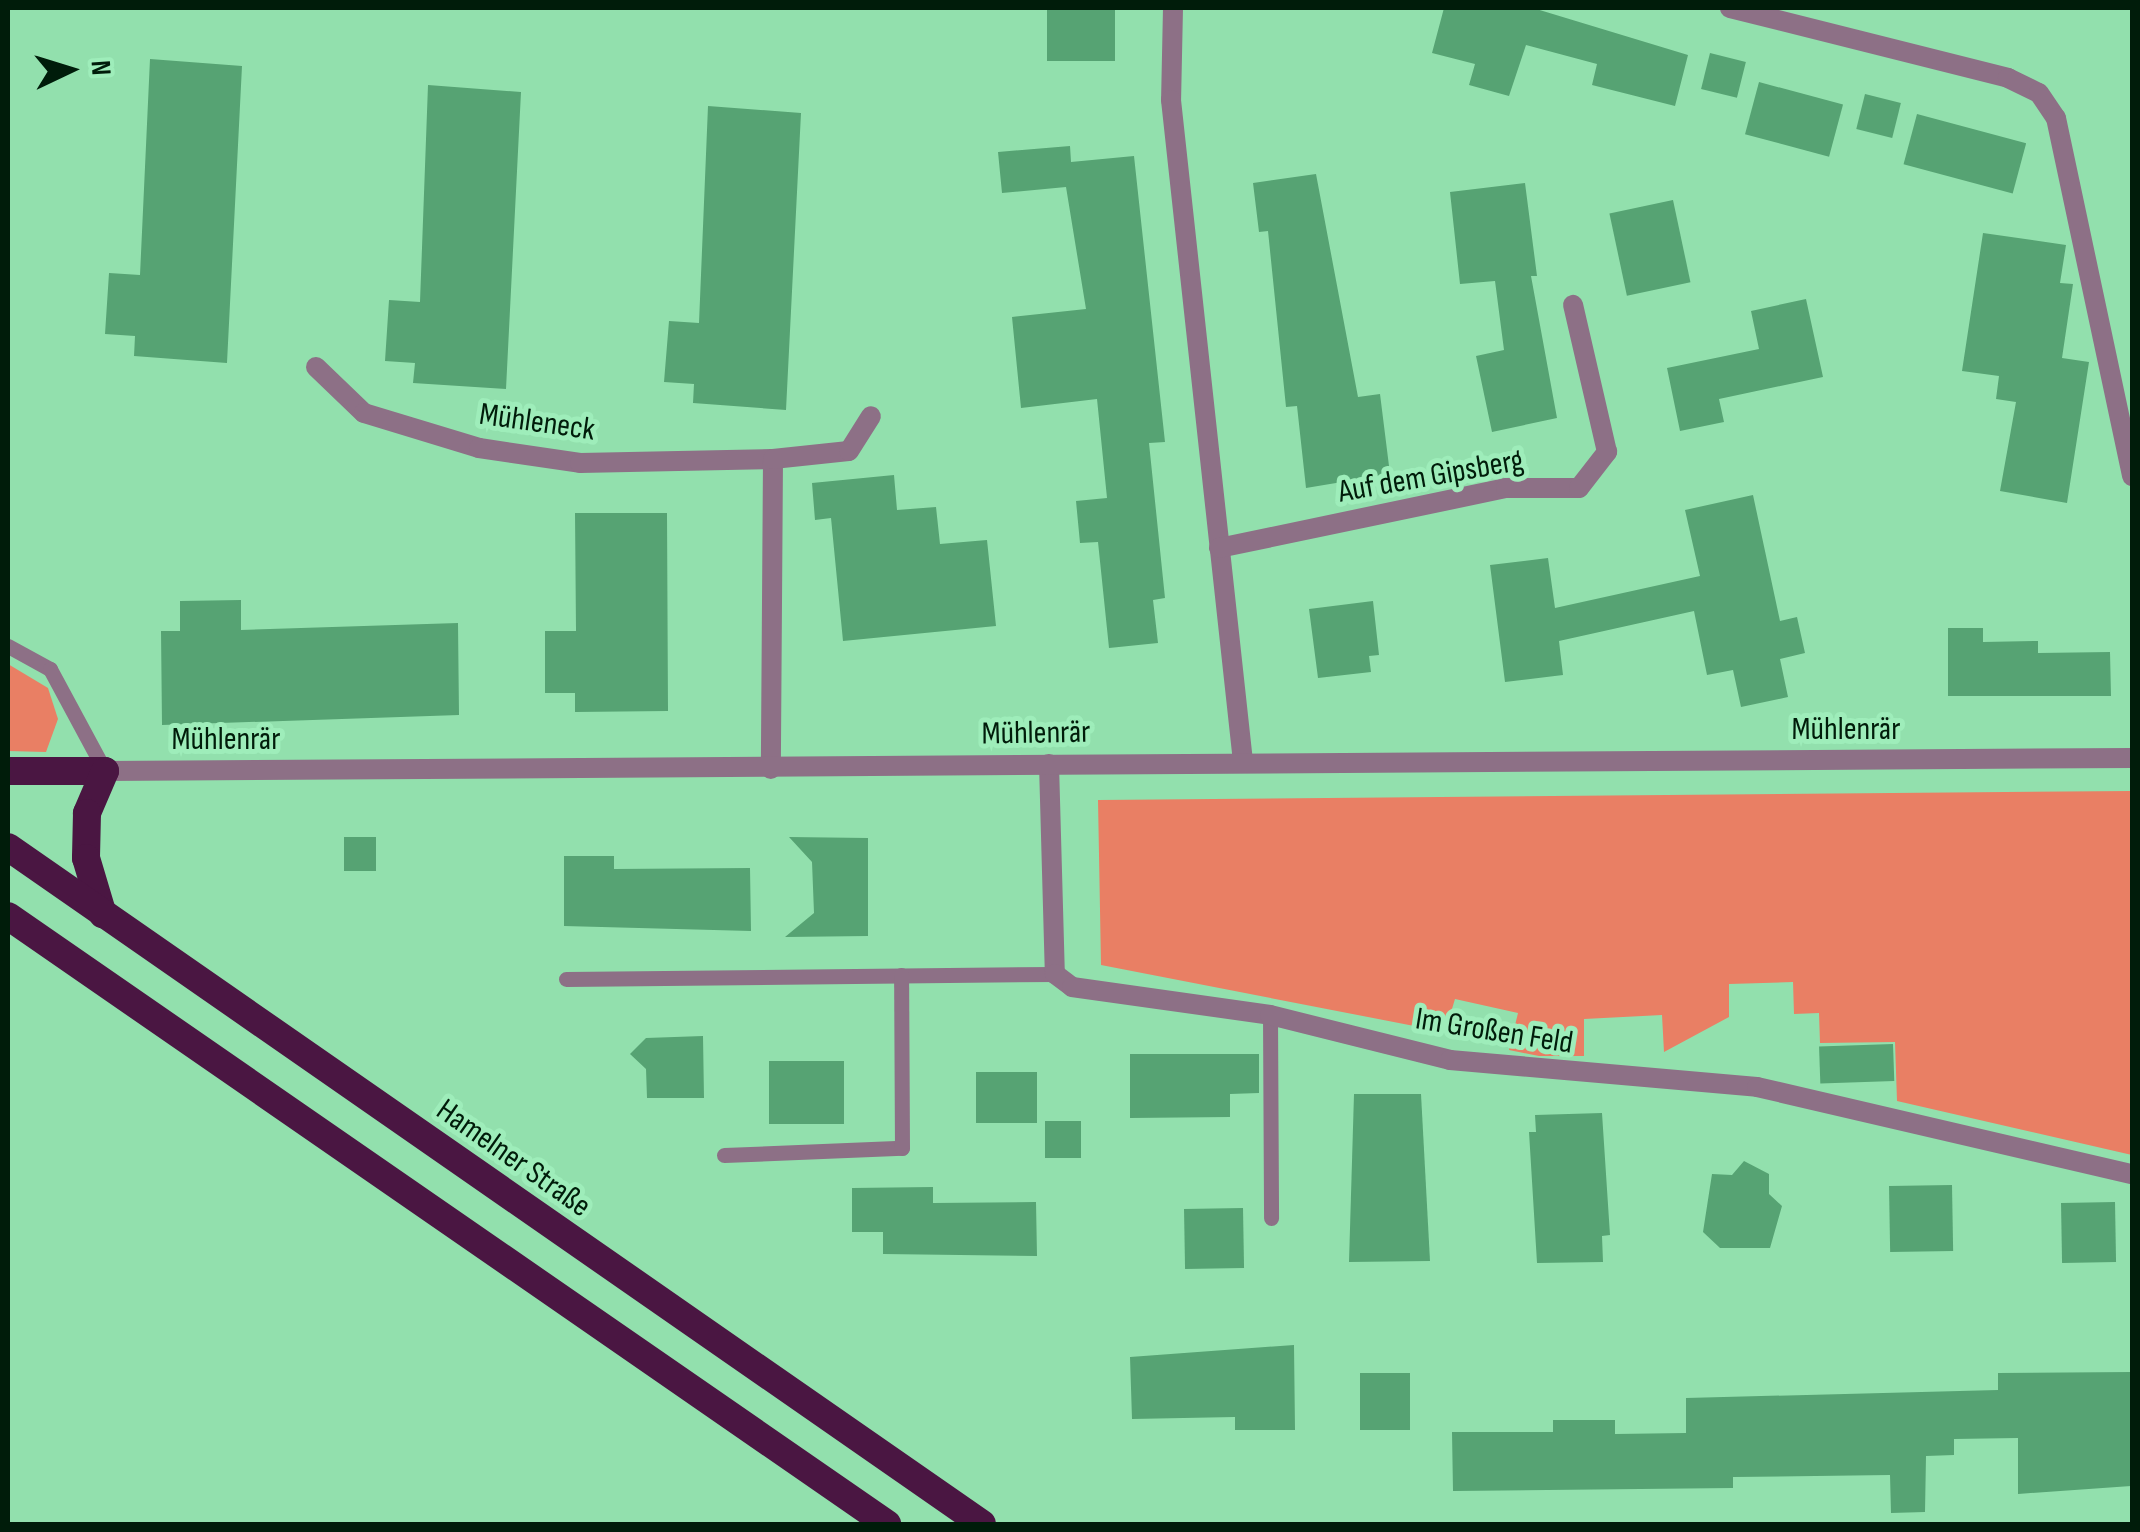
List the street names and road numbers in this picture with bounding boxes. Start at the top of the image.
street label: Mühleneck [477,396,597,450]
street label: Auf dem Gipsberg [1335,442,1527,512]
street label: Mühlenrär [1792,711,1900,749]
street label: Mühlenrär [981,714,1091,754]
street label: Mühlenrär [172,721,280,759]
street label: Im Großen Feld [1412,1001,1576,1063]
street label: Hamelner Straße [428,1092,598,1226]

